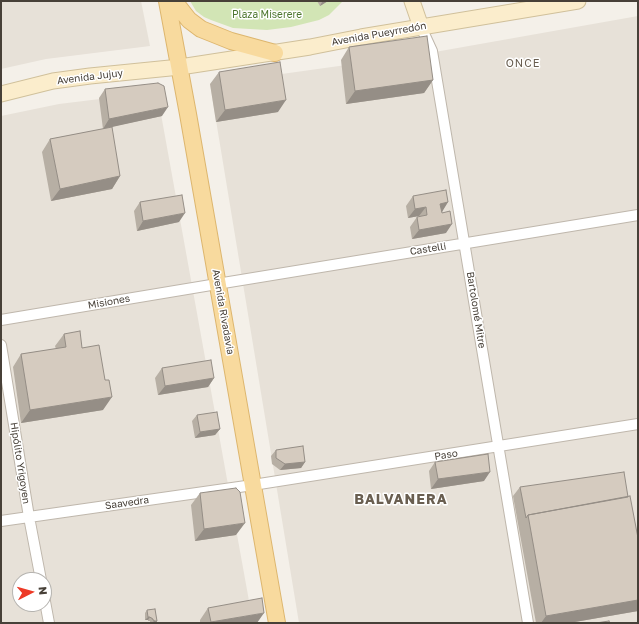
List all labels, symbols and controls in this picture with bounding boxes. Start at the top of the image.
park label: Plaza Miserere [232,9,302,21]
street label: Avenida Pueyrredón [331,20,427,48]
district label: ONCE [506,57,540,71]
street label: Avenida Jujuy [56,67,124,87]
street label: Castelli [409,240,447,258]
street label: Avenida Rivadavia [210,268,236,356]
street label: Bartolomé Mitre [464,271,488,349]
street label: Misiones [87,292,131,312]
street label: Hipólito Yrigoyen [8,421,32,505]
street label: Paso [434,447,458,463]
district label: BALVANERA [354,492,448,508]
street label: Saavedra [104,494,150,512]
north arrow [12,572,52,612]
text: N [37,586,50,596]

